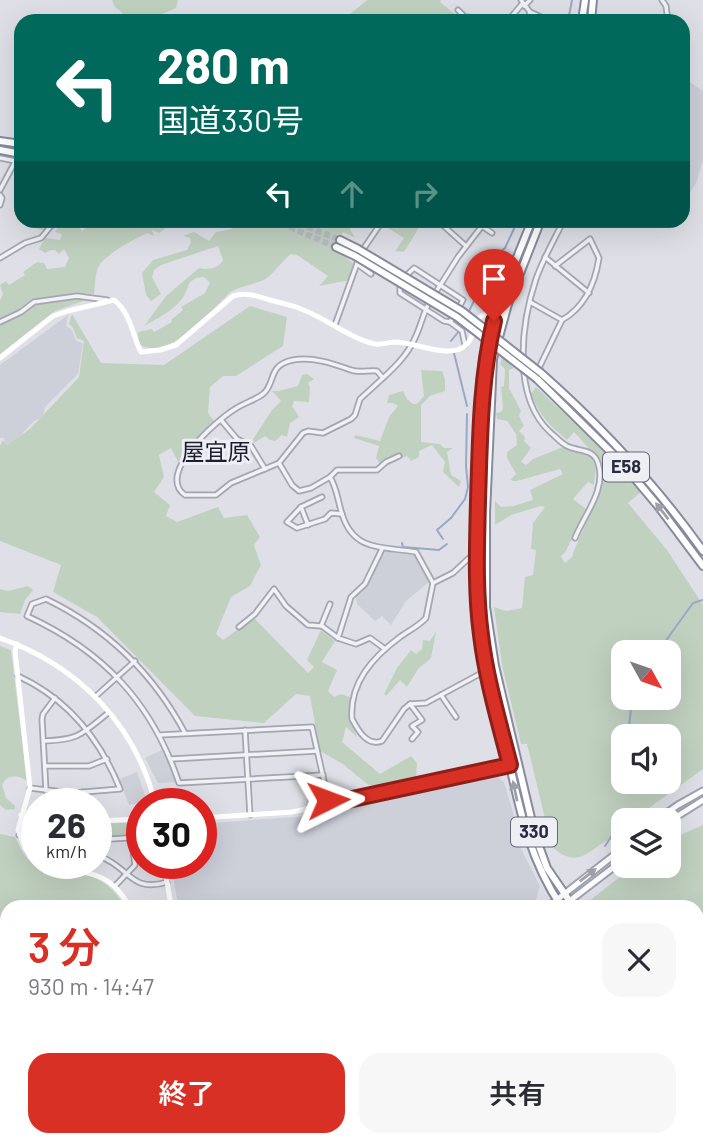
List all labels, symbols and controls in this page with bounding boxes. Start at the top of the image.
text: 280 m [157,35,290,94]
icon: left [42,42,133,133]
text: 国道330号 [157,100,304,138]
icon: left [260,175,298,213]
icon: ahead [333,175,371,213]
icon: right [406,175,444,213]
pin [464,249,524,321]
icon: arrive [475,260,513,298]
district label: 屋宜原 [182,437,251,465]
road number: E58 [603,452,649,481]
one-way arrow [655,503,670,521]
north arrow [611,640,681,710]
map controls [611,640,681,878]
button: sound [611,724,681,794]
position arrow [291,763,365,837]
one-way arrow [510,780,521,802]
speed limit sign: 30 [126,788,217,879]
text: 26 [47,803,86,845]
button: layers [611,808,681,878]
road number: 330 [511,818,557,846]
text: km/h [46,840,87,862]
one-way arrow [579,868,597,883]
text: 3 分 [28,921,101,971]
button: close [602,923,676,997]
text: 930 m · 14:47 [28,972,154,1000]
button: 終了 [28,1053,345,1133]
button: 共有 [359,1053,676,1133]

